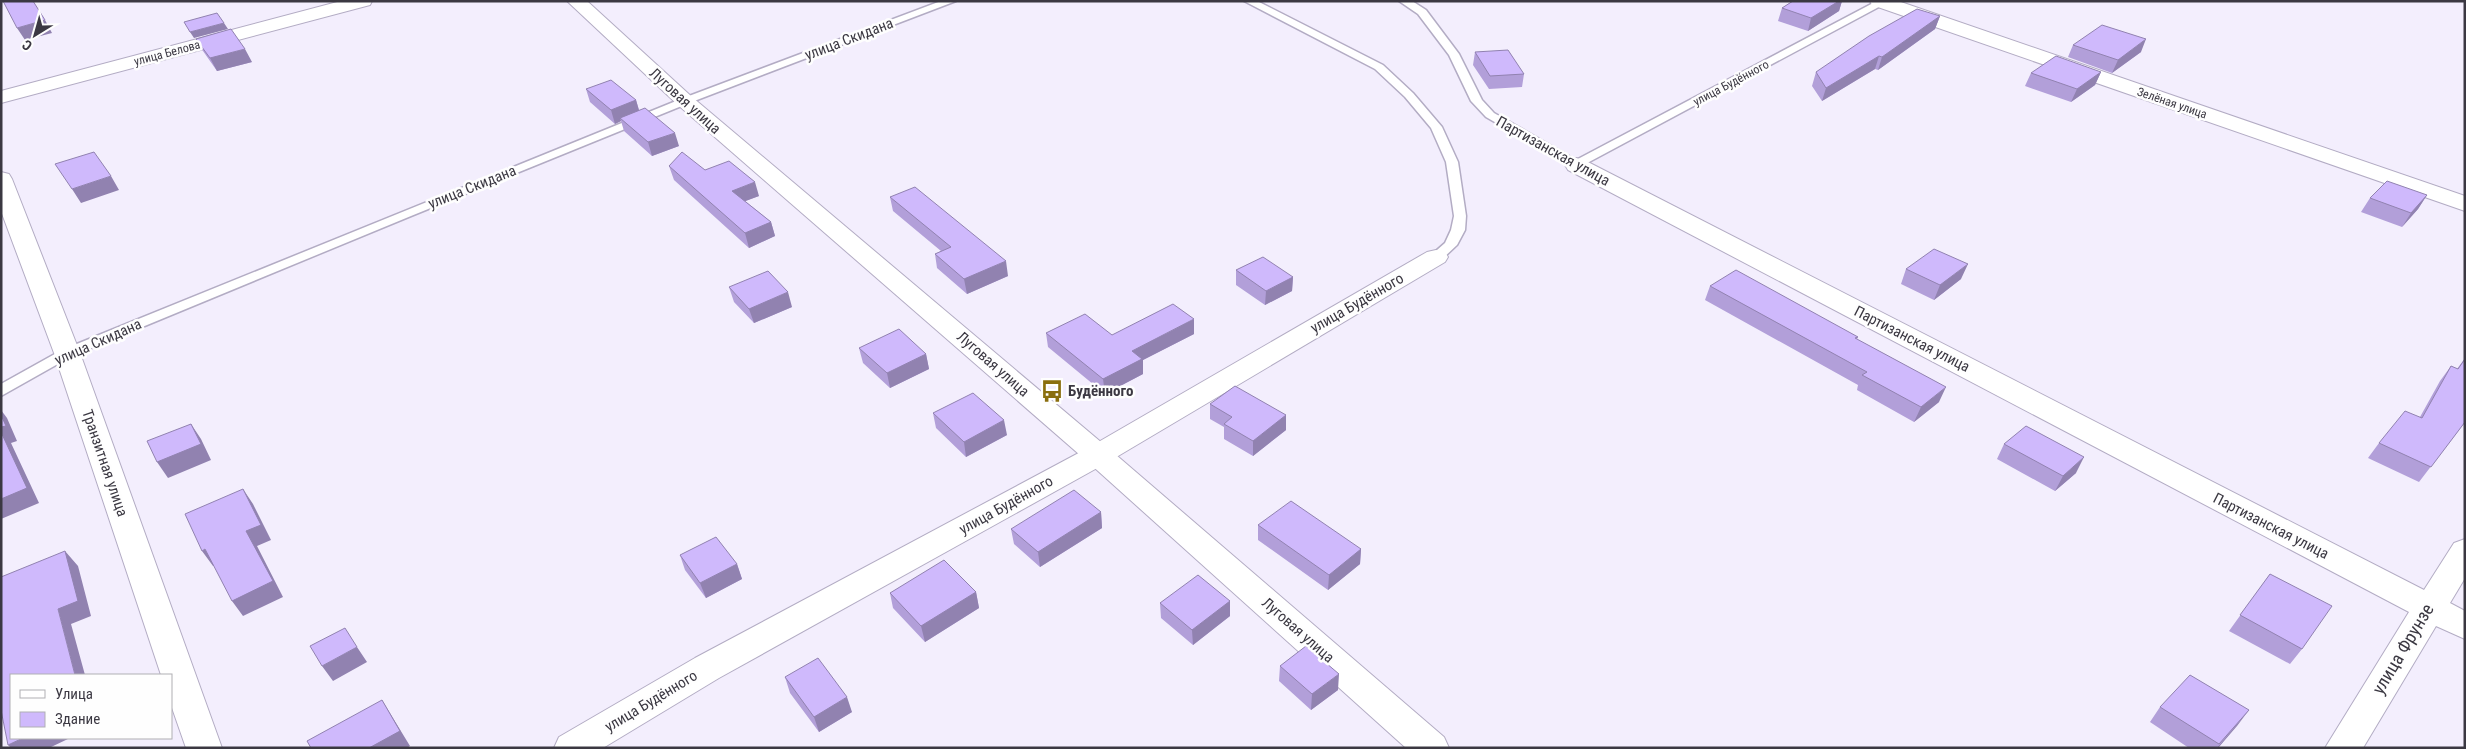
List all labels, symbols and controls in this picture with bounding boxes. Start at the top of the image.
north arrow [10,10,60,60]
street label: улица Скидана [802,14,896,64]
text: С [19,37,35,54]
street label: улица Белова [132,37,202,69]
street label: улица Будённого [1691,57,1771,109]
street label: Луговая улица [645,64,725,138]
street label: Зелёная улица [2135,84,2209,122]
street label: Партизанская улица [1493,112,1613,190]
street label: улица Скидана [425,161,519,213]
street label: улица Будённого [1307,269,1407,337]
street label: Партизанская улица [1851,302,1973,376]
street label: улица Скидана [52,315,144,369]
street label: Луговая улица [953,328,1033,400]
bus stop icon: Будённого [1039,378,1065,404]
place label: Будённого [1068,382,1133,400]
street label: Транзитная улица [78,407,132,519]
street label: улица Будённого [956,472,1056,538]
street label: Партизанская улица [2210,489,2332,563]
street label: Луговая улица [1258,594,1338,666]
street label: улица Фрунзе [2367,600,2438,698]
street label: улица Будённого [602,666,700,736]
legend [10,674,172,739]
text: Улица [55,685,93,703]
text: Здание [55,710,100,728]

